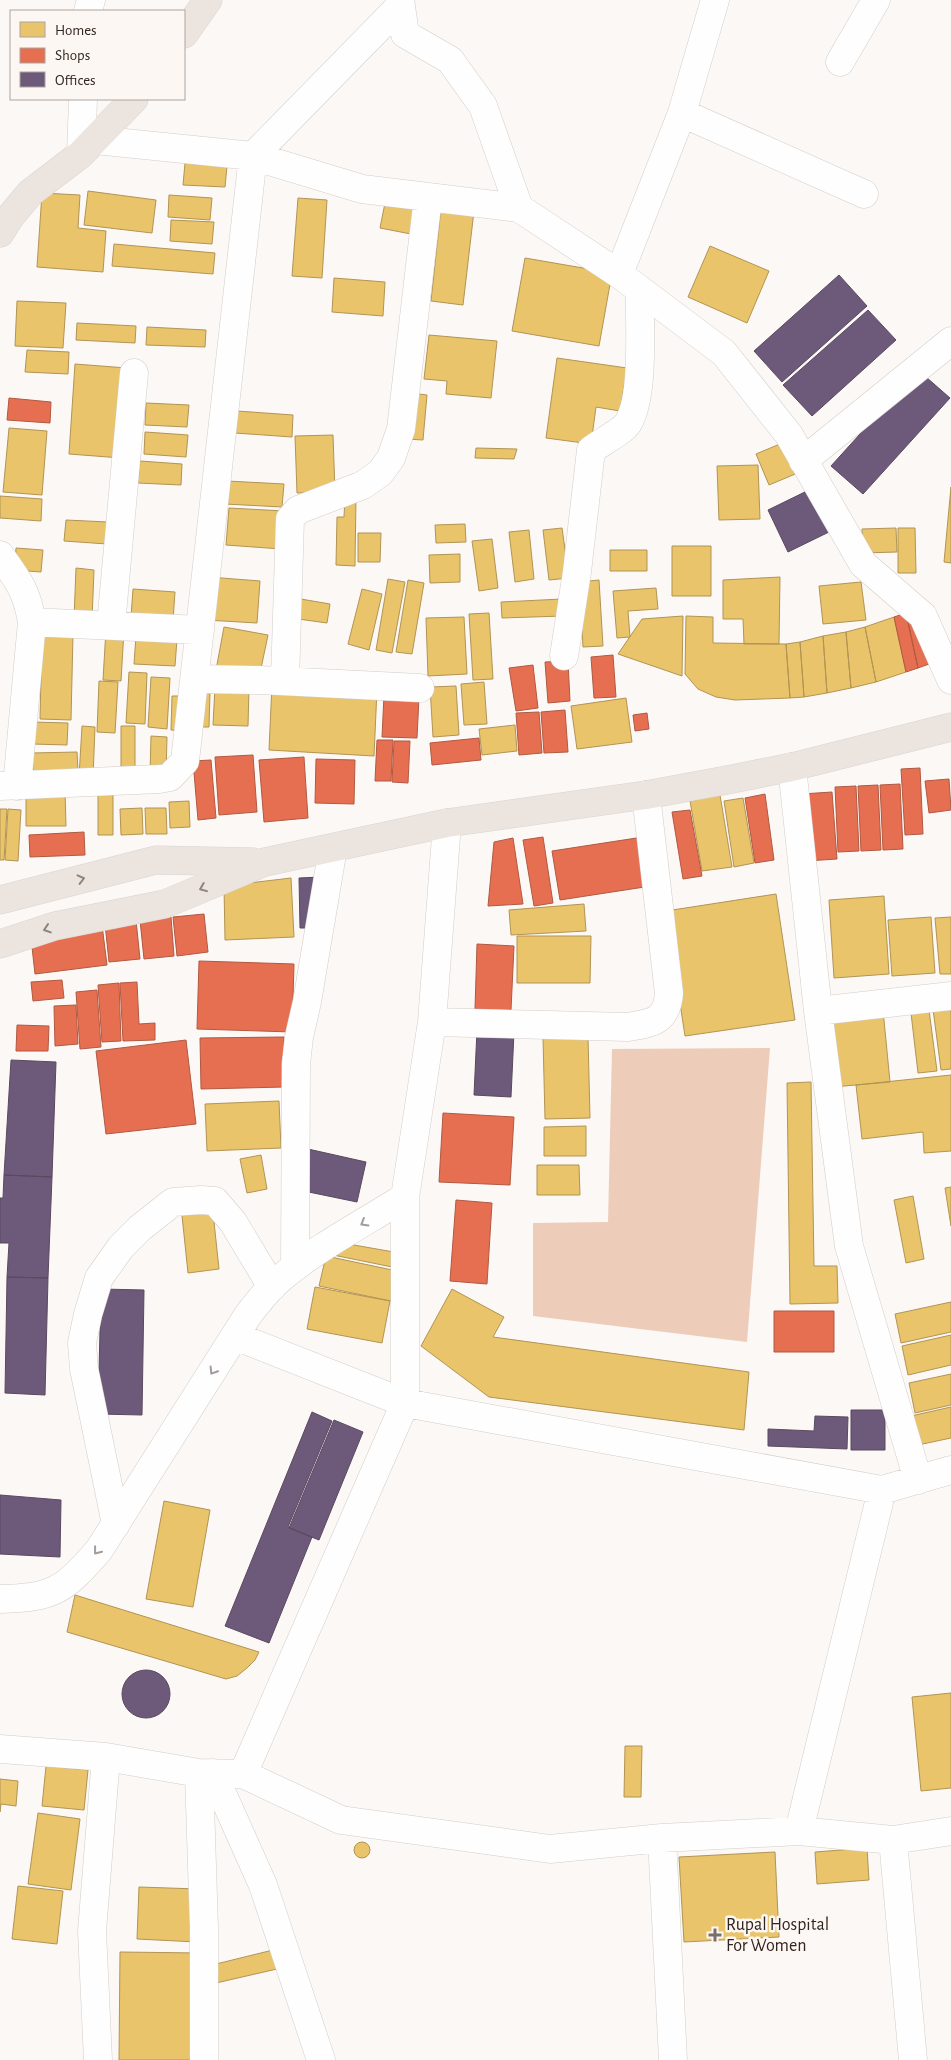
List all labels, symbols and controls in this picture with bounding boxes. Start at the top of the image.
legend [10,10,185,100]
text: Homes [55,23,97,38]
text: Shops [55,48,90,63]
text: Offices [55,73,96,88]
one-way arrow [77,874,86,885]
one-way arrow [200,882,208,892]
one-way arrow [43,923,52,933]
one-way arrow [360,1216,369,1226]
one-way arrow [210,1365,220,1374]
one-way arrow [94,1545,103,1555]
place label: Rupal Hospital For Women [726,1916,829,1955]
marker: Rupal Hospital For Women [708,1928,722,1942]

